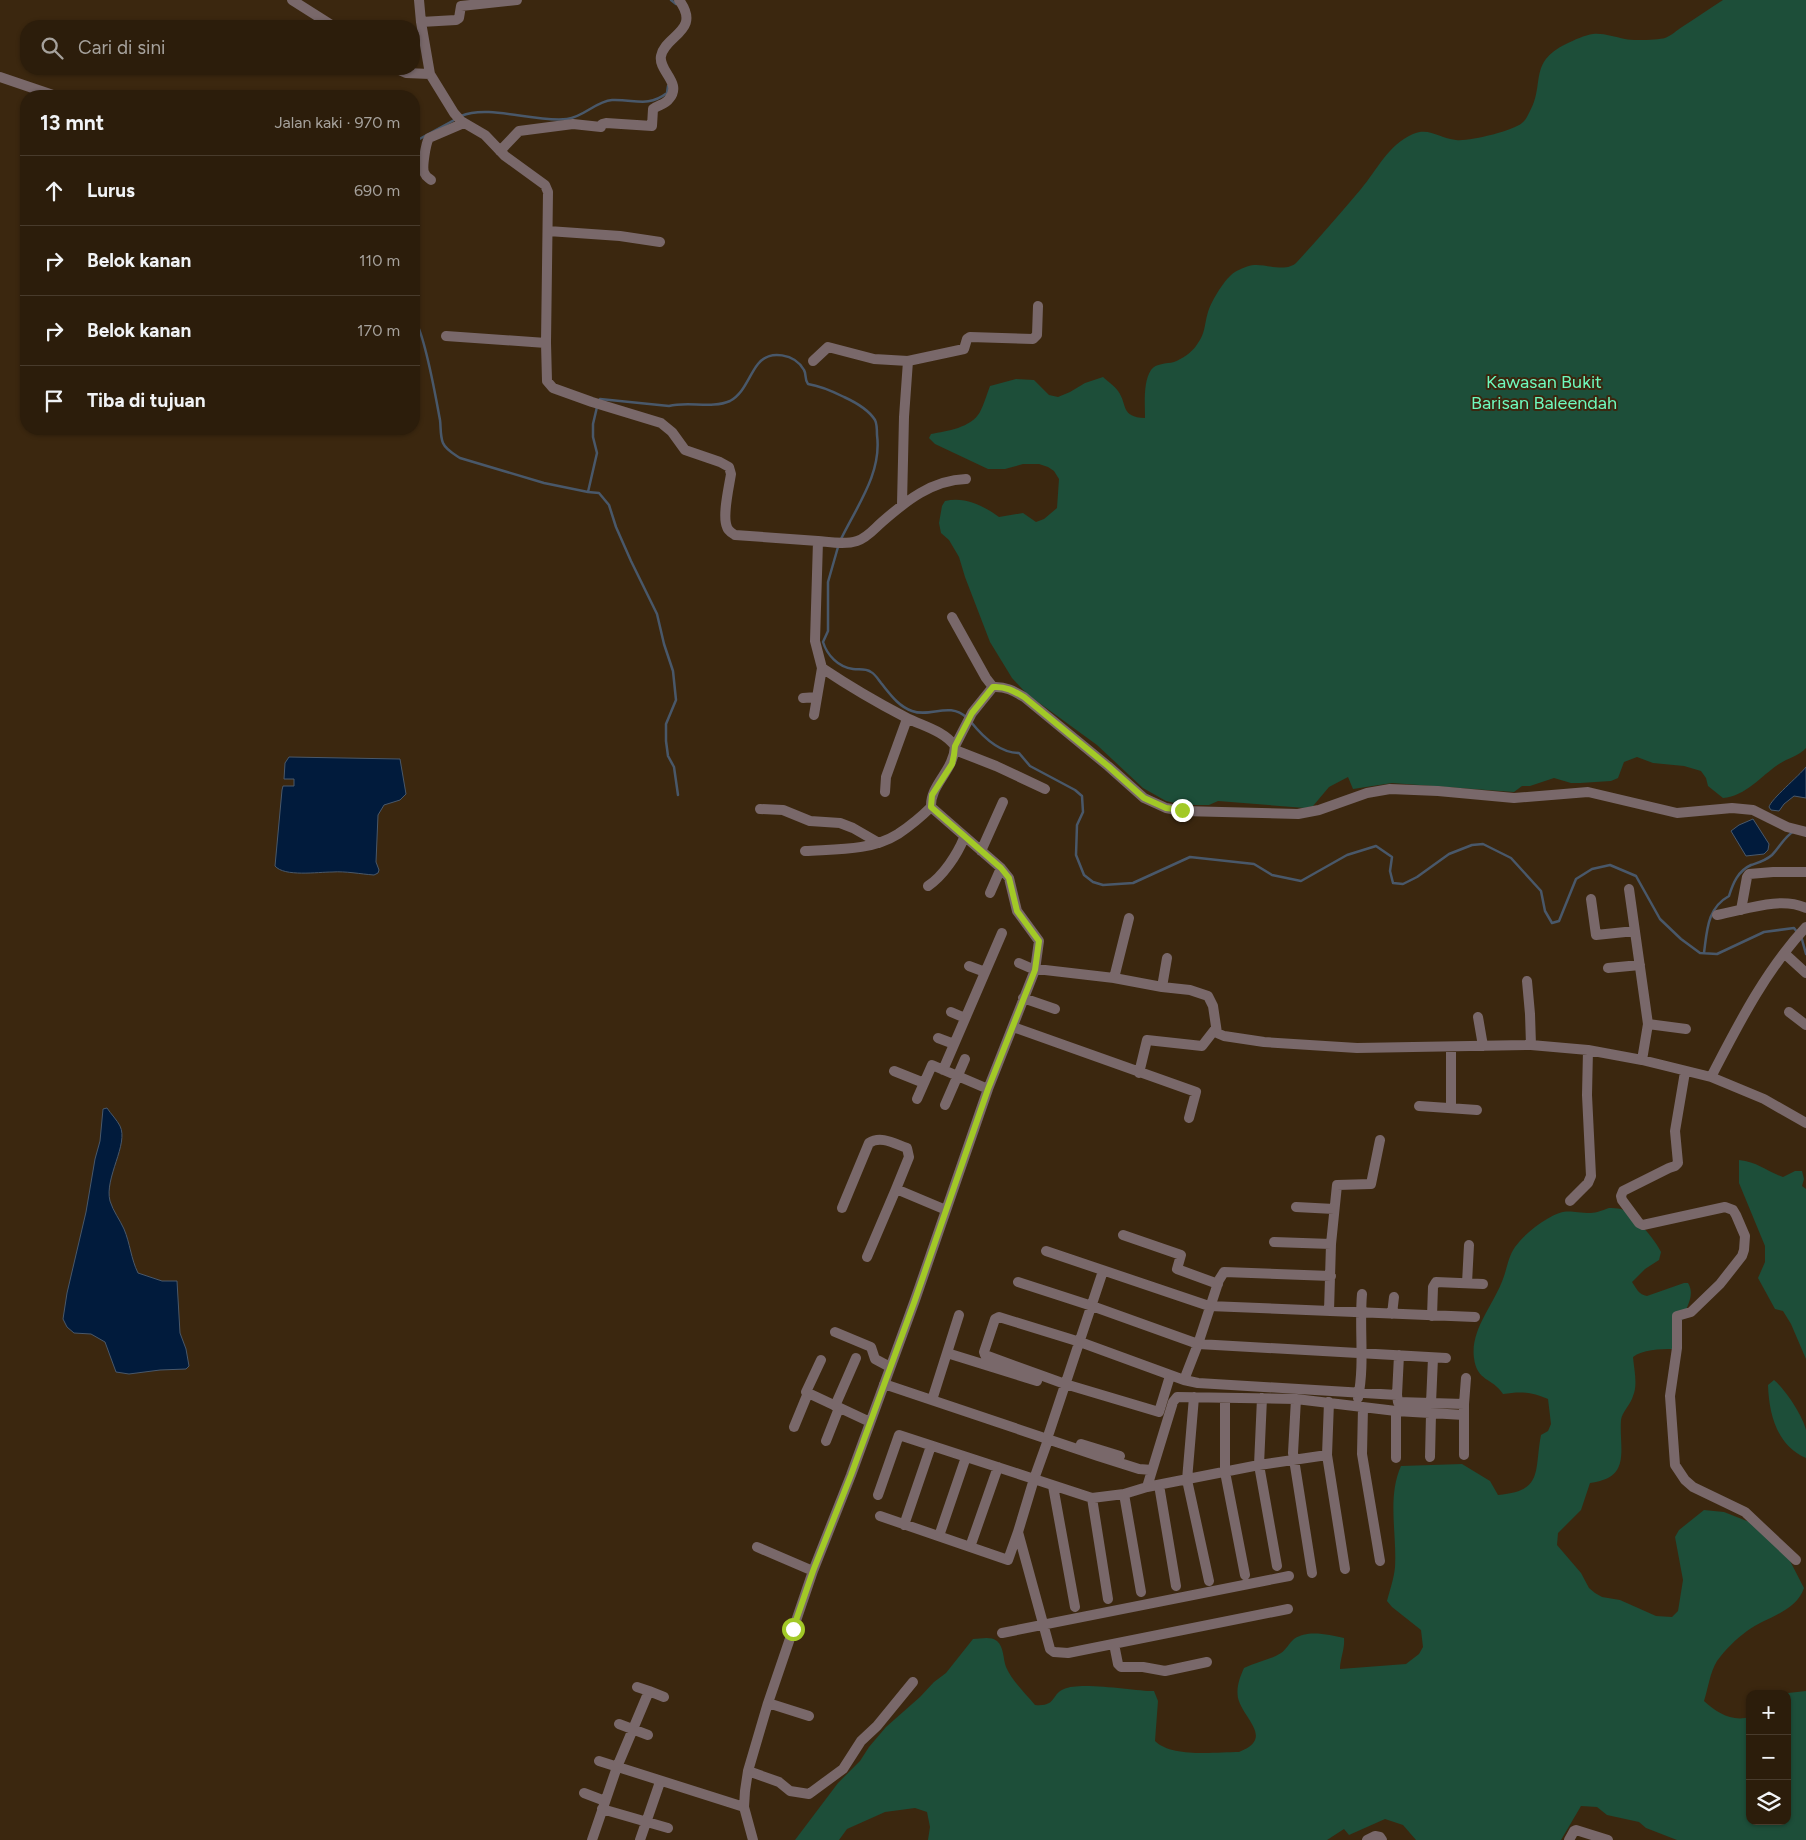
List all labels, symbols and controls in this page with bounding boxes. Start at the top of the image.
search box [20,20,420,75]
icon: search [38,34,66,62]
text: Cari di sini [78,36,165,59]
text: 13 mnt [40,110,104,135]
text: Jalan kaki · 970 m [274,113,400,132]
icon: ahead [40,177,68,205]
text: Lurus [87,179,135,202]
text: 690 m [354,181,400,200]
icon: right [40,247,68,275]
text: Belok kanan [87,249,191,272]
text: 110 m [359,251,400,270]
icon: right [40,317,68,345]
text: Belok kanan [87,319,191,342]
text: 170 m [357,321,400,340]
park label: Kawasan Bukit Barisan Baleendah [1471,371,1617,414]
icon: arrive [40,387,68,415]
text: Tiba di tujuan [87,389,206,412]
route end [1171,799,1194,822]
route start [782,1618,805,1641]
map controls [1746,1690,1791,1825]
button: + [1746,1690,1791,1735]
button: − [1746,1735,1791,1780]
button: layers [1746,1780,1791,1825]

